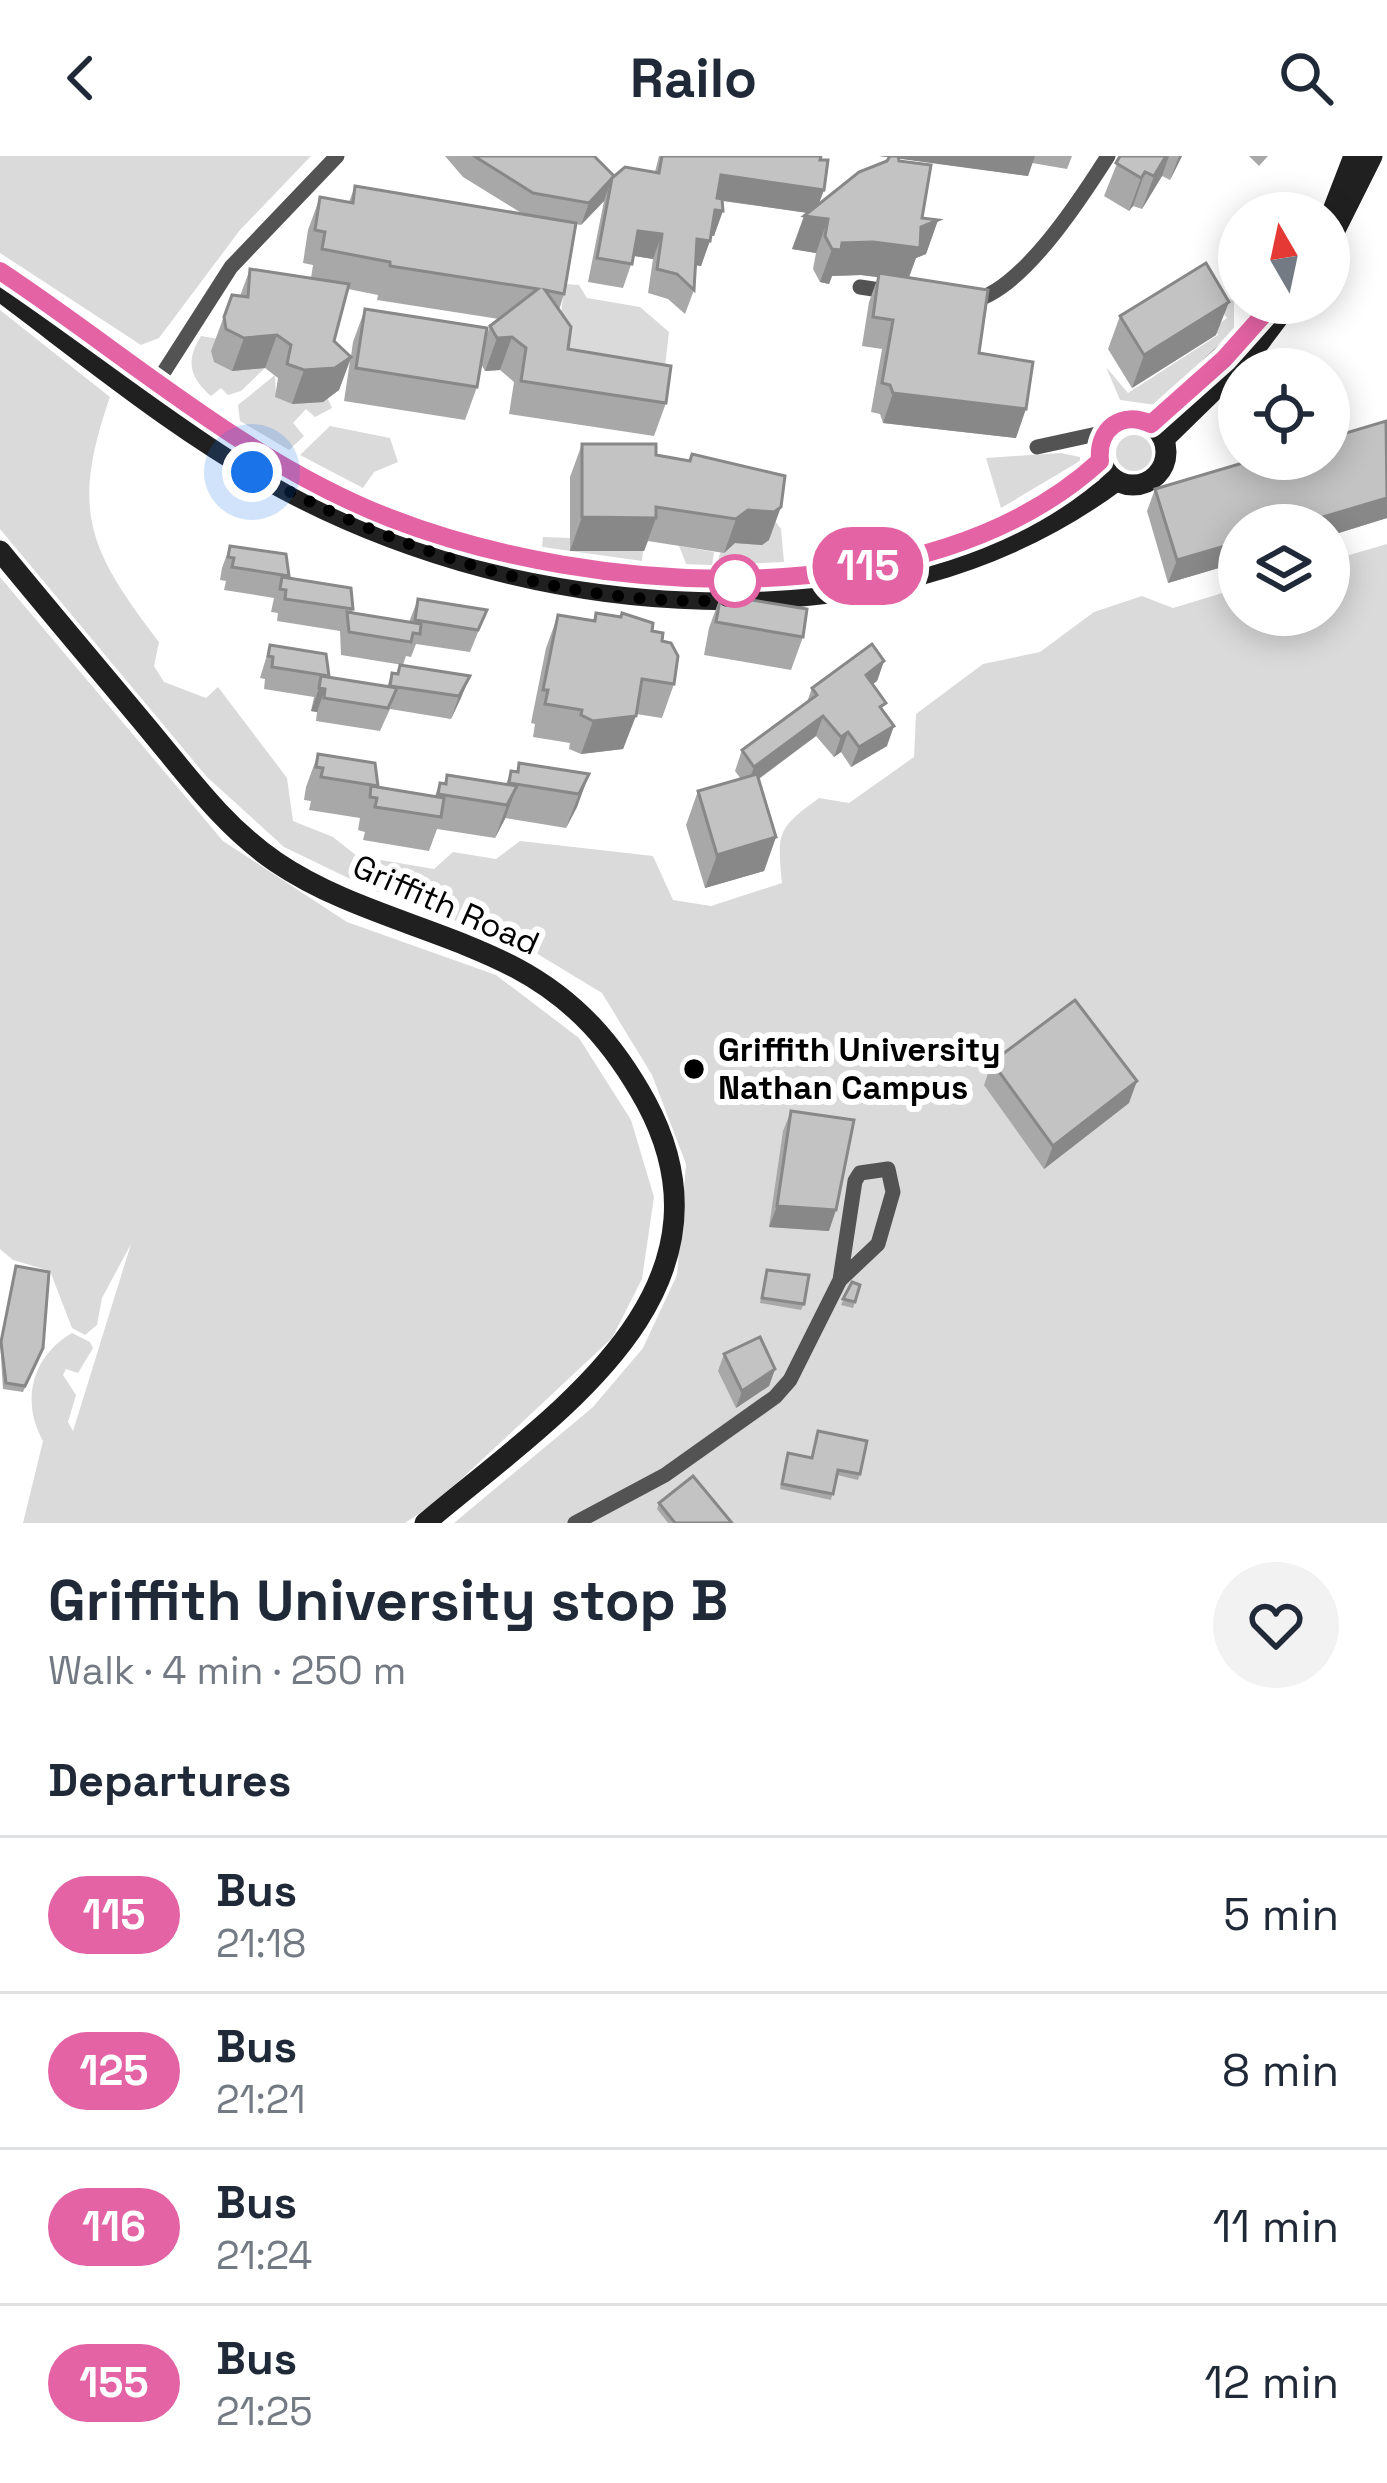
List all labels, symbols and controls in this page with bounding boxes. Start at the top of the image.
text: Railo [630,44,757,113]
icon: back [48,45,114,111]
icon: search [1273,45,1339,111]
north arrow [1218,192,1350,324]
map controls [1218,192,1350,636]
button: locate [1218,348,1350,480]
your location [222,442,282,502]
button: layers [1218,504,1350,636]
line badge: 115 [799,527,937,605]
text: 115 [836,539,900,592]
unlabelled marker [710,556,760,606]
street label: Griffith Road [346,845,546,965]
place label: Griffith University Nathan Campus [718,1029,1001,1109]
marker: Griffith University Nathan Campus [681,1056,707,1082]
button: heart [1213,1562,1339,1688]
text: Griffith University stop B [48,1564,728,1637]
text: Walk · 4 min · 250 m [48,1646,406,1695]
text: Departures [48,1752,291,1809]
text: Bus [216,1862,297,1919]
text: 5 min [1223,1886,1339,1943]
text: 115 [82,1888,146,1941]
text: 21:18 [216,1919,306,1968]
text: Bus [216,2018,297,2075]
text: 8 min [1222,2042,1339,2099]
text: 125 [79,2044,149,2097]
text: 21:21 [216,2075,306,2124]
text: Bus [216,2174,297,2231]
text: 11 min [1213,2198,1339,2255]
text: 116 [82,2200,146,2253]
text: 21:24 [216,2231,312,2280]
text: Bus [216,2330,297,2387]
text: 12 min [1204,2354,1339,2411]
text: 155 [79,2356,149,2409]
text: 21:25 [216,2387,313,2436]

